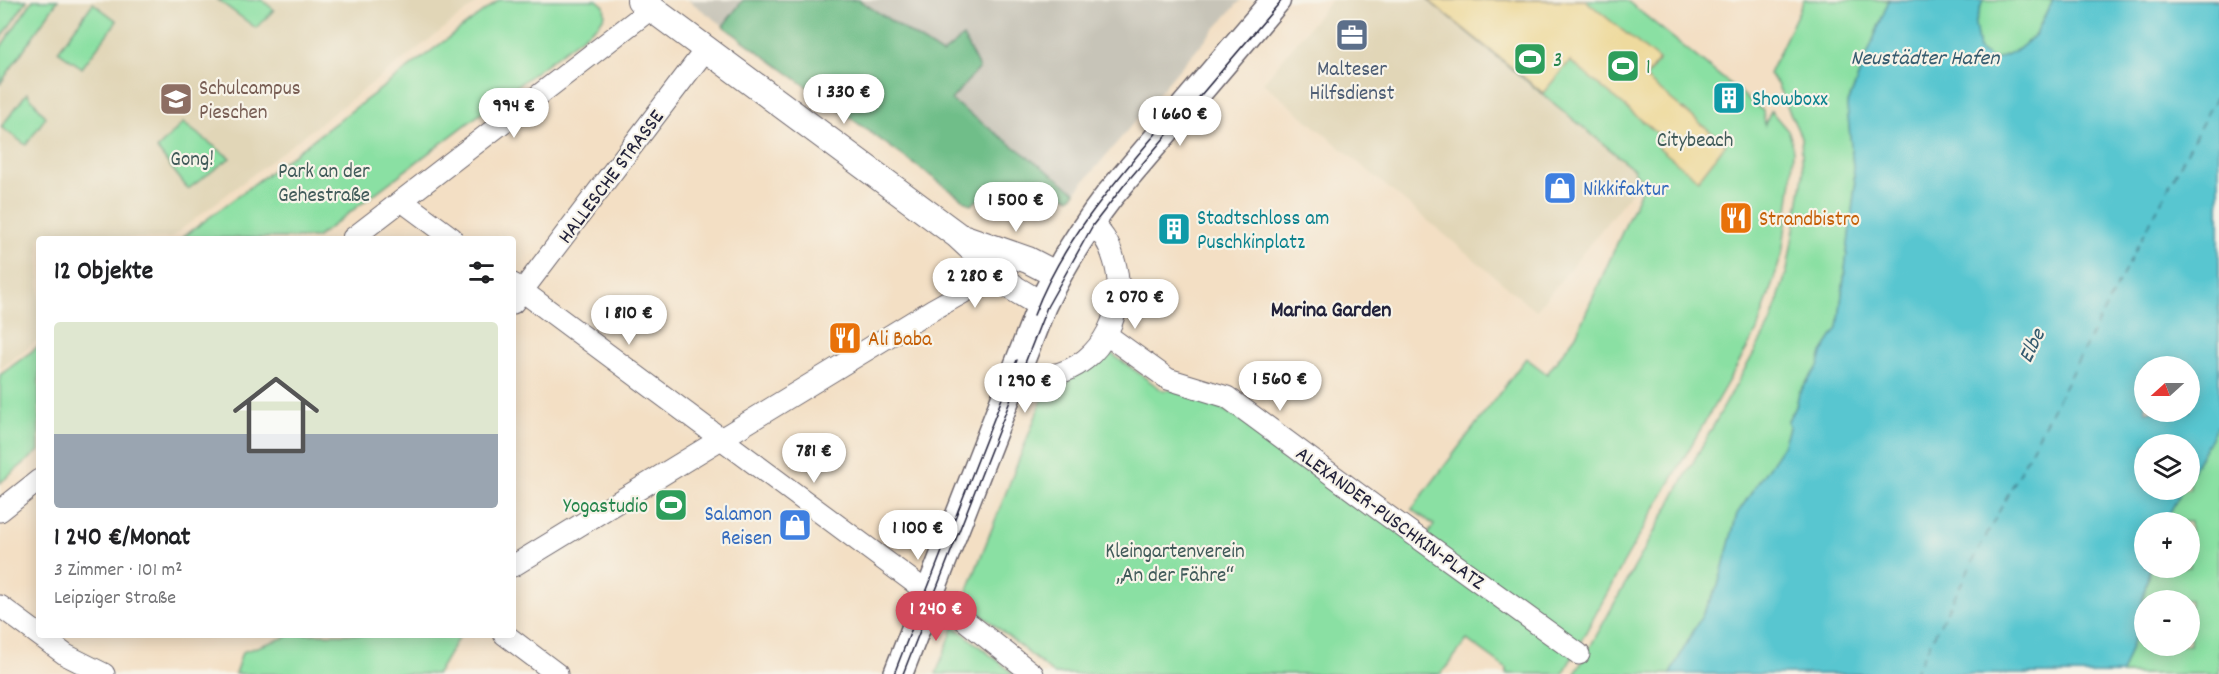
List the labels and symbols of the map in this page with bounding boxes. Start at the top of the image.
office icon: Malteser Hilfsdienst [1334,17,1370,53]
sports icon: 3 [1512,41,1548,77]
water label: Neustädter Hafen [1851,44,2000,75]
place label: 3 [1553,47,1562,77]
sports icon: 1 [1605,48,1641,84]
place label: 1 [1646,54,1651,84]
place label: Malteser Hilfsdienst [1309,56,1395,110]
pin: 1 330 € [789,74,899,125]
place label: Schulcampus Pieschen [199,75,301,129]
building icon: Showboxx [1711,80,1747,116]
school or university icon: Schulcampus Pieschen [158,81,194,117]
place label: Showboxx [1752,86,1828,116]
pin: 994 € [472,88,556,139]
pin: 1 660 € [1125,96,1235,147]
street label: HALLESCHE STRASSE [552,104,673,251]
park label: Citybeach [1657,127,1733,157]
park label: Gong! [170,146,214,176]
park label: Park an der Gehestraße [278,158,370,212]
shop icon: Nikkifaktur [1542,170,1578,206]
place label: Nikkifaktur [1583,176,1669,206]
pin: 1 500 € [961,182,1071,233]
restaurant icon: Strandbistro [1718,200,1754,236]
place label: Stadtschloss am Puschkinplatz [1197,205,1329,259]
place label: Strandbistro [1759,206,1860,236]
building icon: Stadtschloss am Puschkinplatz [1156,211,1192,247]
pin: 2 280 € [920,258,1030,309]
pin: 2 070 € [1080,279,1190,330]
pin: 1 810 € [574,295,684,346]
district label: Marina Garden [1271,296,1391,327]
restaurant icon: Ali Baba [827,320,863,356]
water label: Elbe [2012,323,2055,369]
place label: Ali Baba [868,326,933,356]
north arrow [2134,356,2200,422]
pin: 1 560 € [1225,361,1335,412]
pin: 1 290 € [970,363,1080,414]
pin: 781 € [772,433,856,484]
street label: ALEXANDER-PUSCHKIN-PLATZ [1288,440,1491,599]
sports icon: Yogastudio [653,487,689,523]
place label: Yogastudio [563,493,648,523]
place label: Salamon Reisen [705,501,772,555]
shop icon: Salamon Reisen [777,507,813,543]
pin: 1 100 € [863,510,973,561]
park label: Kleingartenverein „An der Fähre“ [1105,538,1245,592]
pin: 1 240 € [881,591,991,642]

